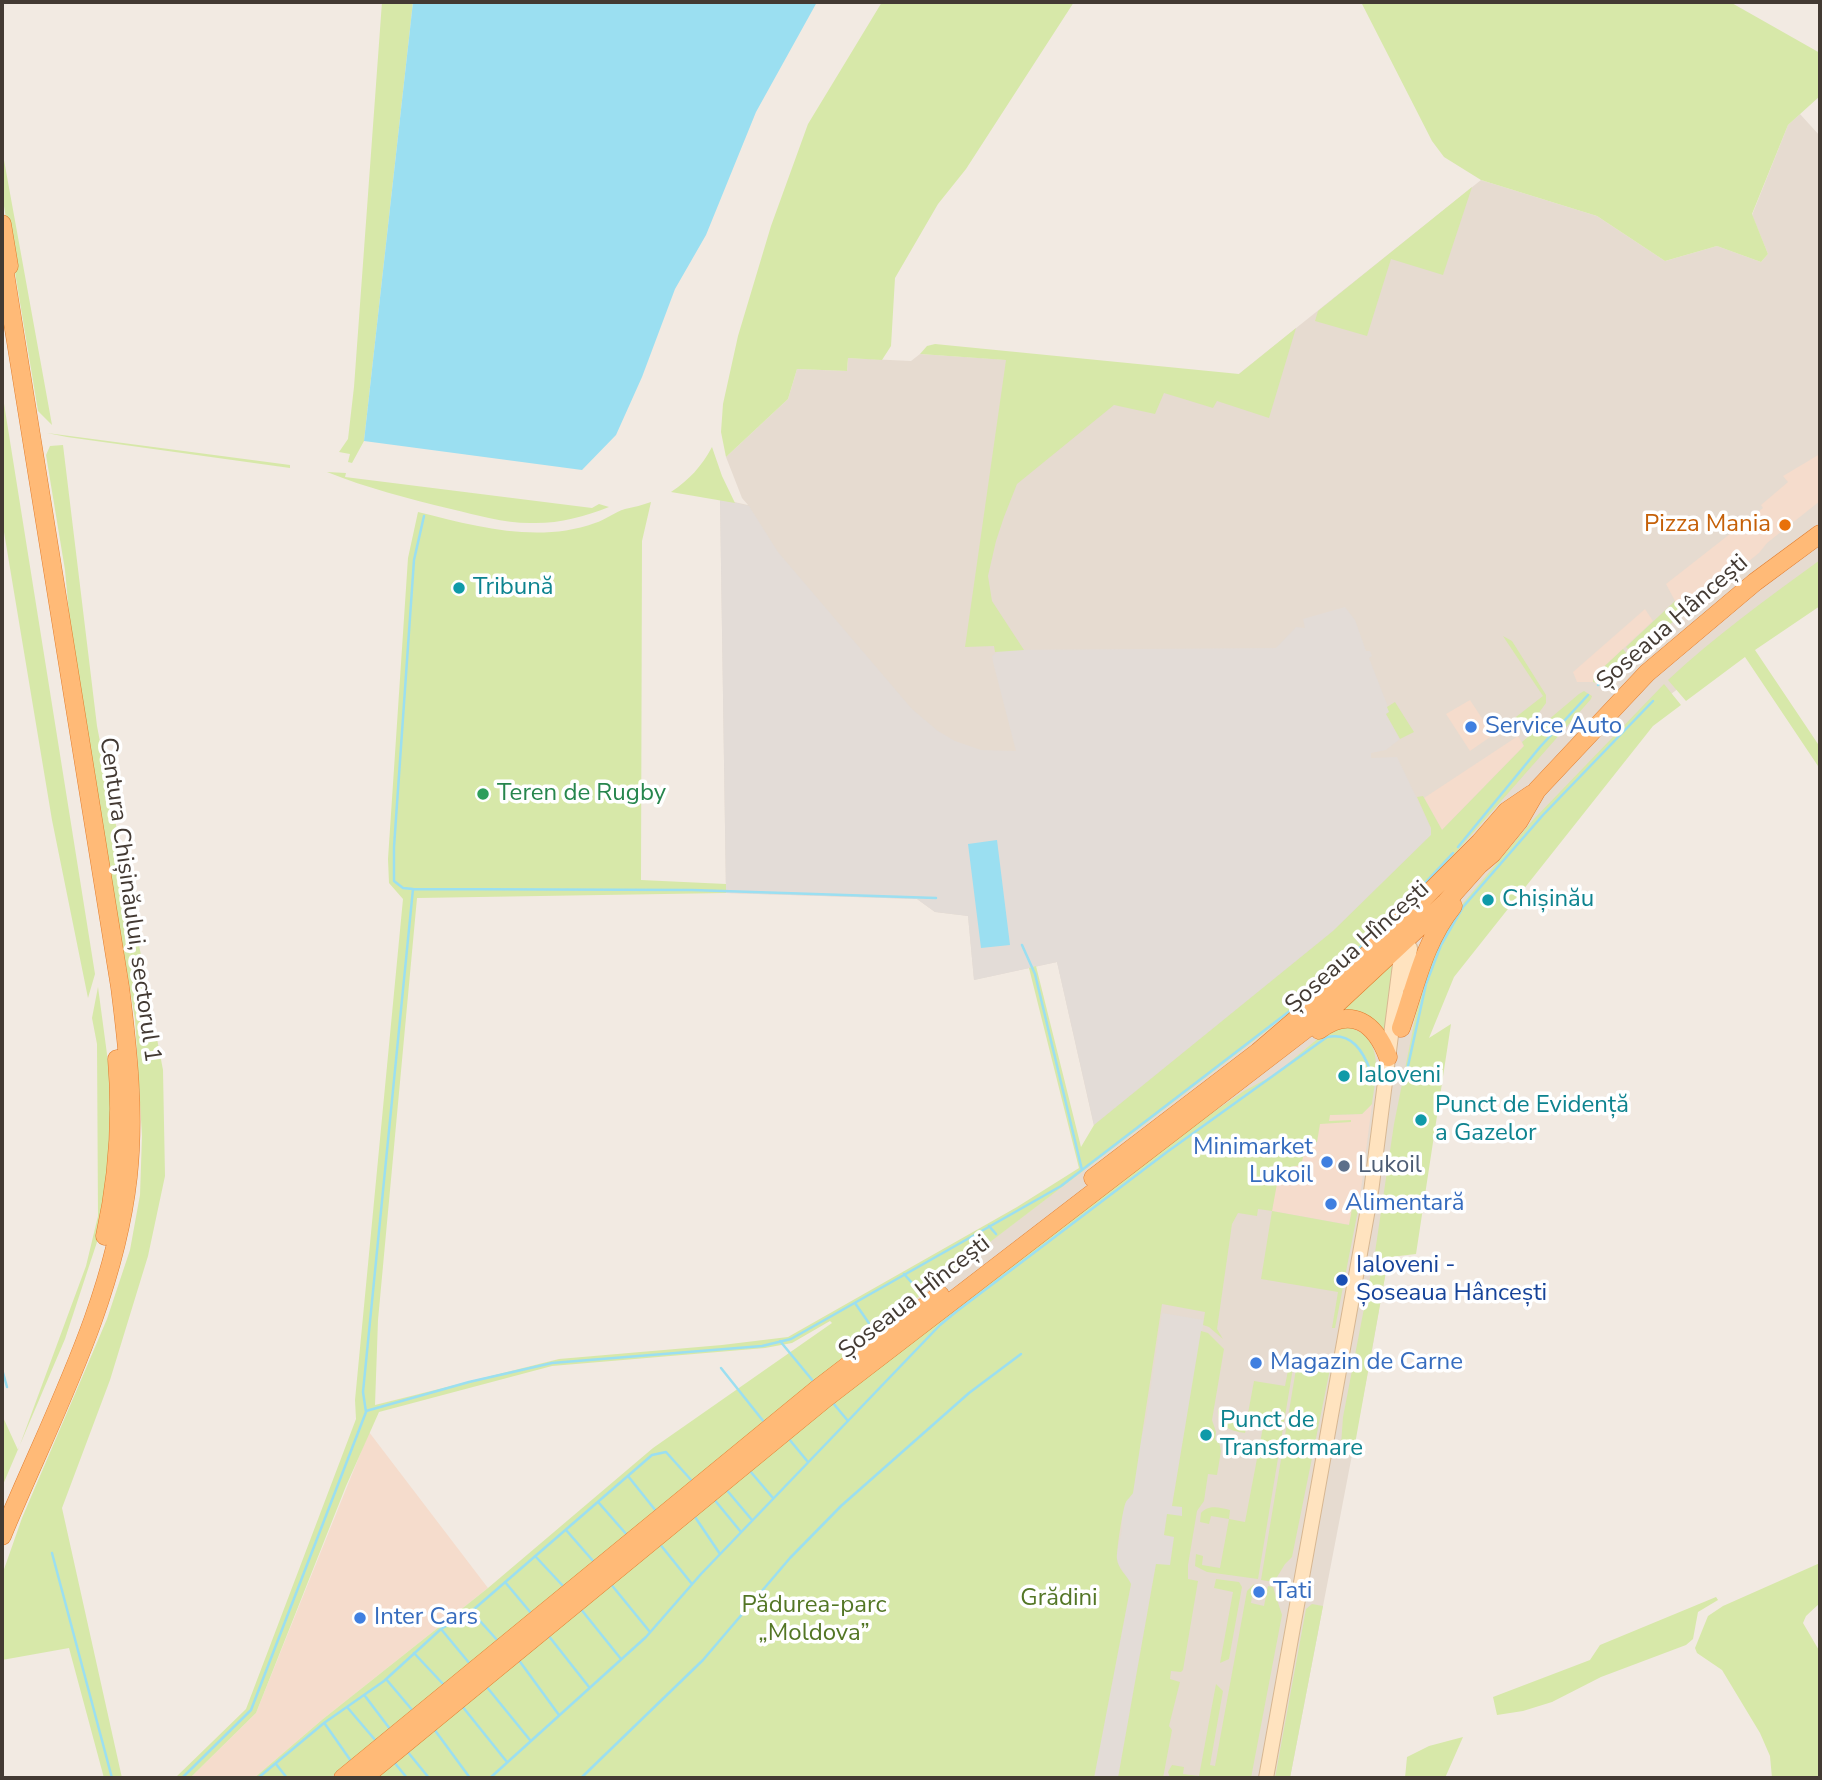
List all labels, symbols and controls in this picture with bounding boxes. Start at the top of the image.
place label: Pizza Mania [1644,511,1771,539]
marker: Pizza Mania [1777,517,1793,533]
street label: Șoseaua Hâncești [1591,549,1755,697]
place label: Tribună [473,574,554,602]
marker: Tribună [451,580,467,596]
place label: Service Auto [1485,713,1622,741]
marker: Service Auto [1463,719,1479,735]
street label: Centura Chișinăului, sectorul 1 [92,736,166,1064]
place label: Teren de Rugby [497,780,666,808]
marker: Teren de Rugby [475,786,491,802]
street label: Șoseaua Hîncești [1280,876,1436,1020]
place label: Chișinău [1502,886,1594,914]
marker: Chișinău [1480,892,1496,908]
place label: Ialoveni [1358,1062,1441,1090]
marker: Ialoveni [1336,1068,1352,1084]
place label: Punct de Evidență a Gazelor [1435,1092,1629,1148]
marker: Punct de Evidență a Gazelor [1413,1112,1429,1128]
place label: Minimarket Lukoil [1193,1134,1313,1190]
place label: Lukoil [1358,1152,1422,1180]
marker: Minimarket Lukoil [1319,1154,1335,1170]
marker: Lukoil [1336,1158,1352,1174]
place label: Alimentară [1345,1190,1464,1218]
marker: Alimentară [1323,1196,1339,1212]
street label: Șoseaua Hîncești [834,1230,996,1366]
place label: Ialoveni - Șoseaua Hâncești [1356,1252,1547,1308]
marker: Ialoveni - Șoseaua Hâncești [1334,1272,1350,1288]
place label: Magazin de Carne [1270,1349,1463,1377]
marker: Magazin de Carne [1248,1355,1264,1371]
place label: Punct de Transformare [1220,1407,1363,1463]
marker: Punct de Transformare [1198,1427,1214,1443]
place label: Tati [1273,1578,1312,1606]
marker: Tati [1251,1584,1267,1600]
park label: Grădini [1020,1585,1098,1613]
park label: Pădurea-parc „Moldova” [741,1592,887,1648]
place label: Inter Cars [374,1604,478,1632]
marker: Inter Cars [352,1610,368,1626]

